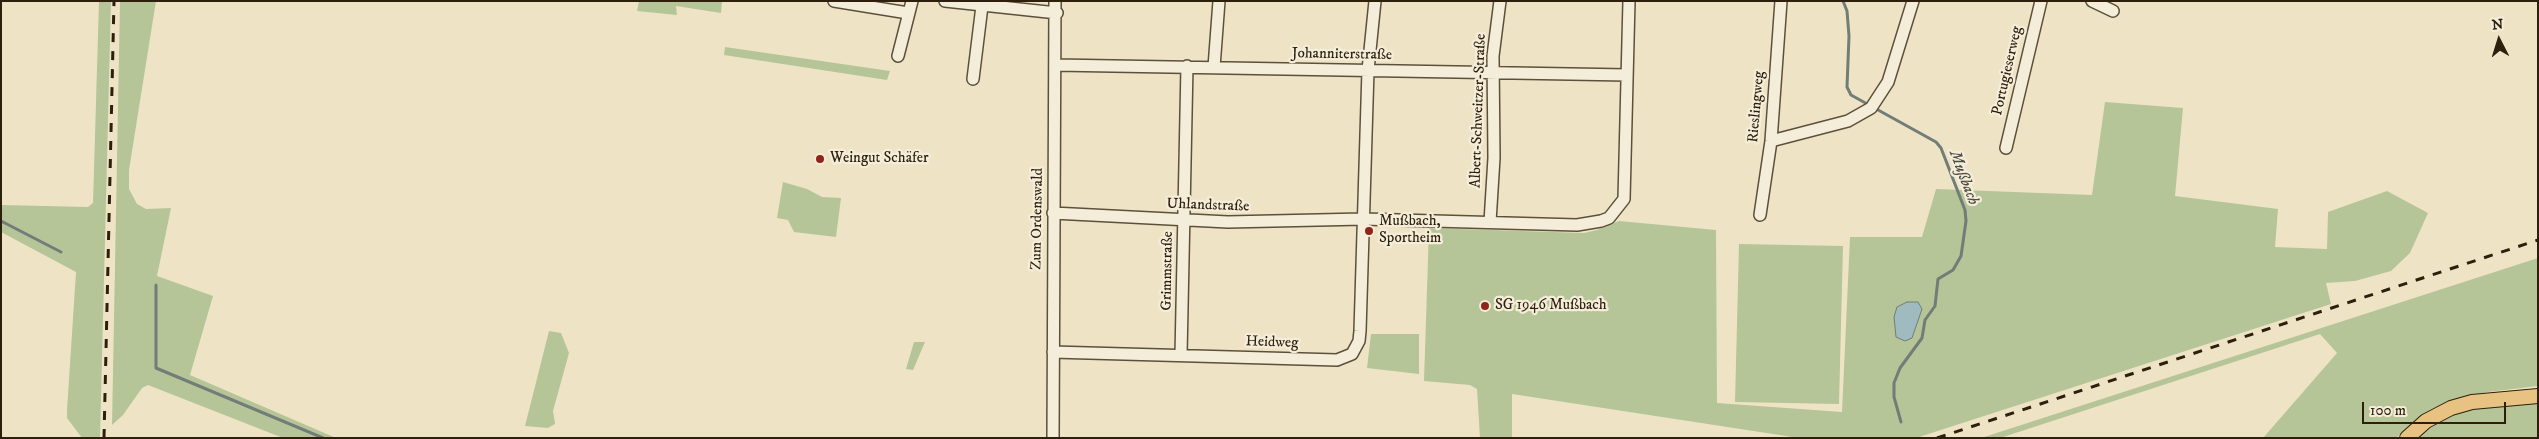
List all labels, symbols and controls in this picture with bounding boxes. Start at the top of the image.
north arrow [2474,15,2524,65]
text: N [2491,16,2504,35]
street label: Portugieserweg [1989,25,2027,117]
street label: Albert-Schweitzer-Straße [1467,33,1491,189]
street label: Johanniterstraße [1292,45,1392,65]
street label: Rieslingweg [1745,70,1769,144]
water label: Mußbach [1944,148,1982,208]
place label: Weingut Schäfer [830,150,929,168]
marker: Weingut Schäfer [814,153,826,165]
street label: Zum Ordenswald [1028,168,1048,270]
street label: Uhlandstraße [1166,196,1250,216]
place label: Mußbach, Sportheim [1379,213,1441,248]
marker: Mußbach, Sportheim [1363,225,1375,237]
street label: Grimmstraße [1158,231,1178,311]
place label: SG 1946 Mußbach [1495,297,1607,315]
marker: SG 1946 Mußbach [1479,300,1491,312]
street label: Heidweg [1245,333,1299,353]
scale bar [2364,392,2508,424]
text: 100 m [2370,401,2406,420]

